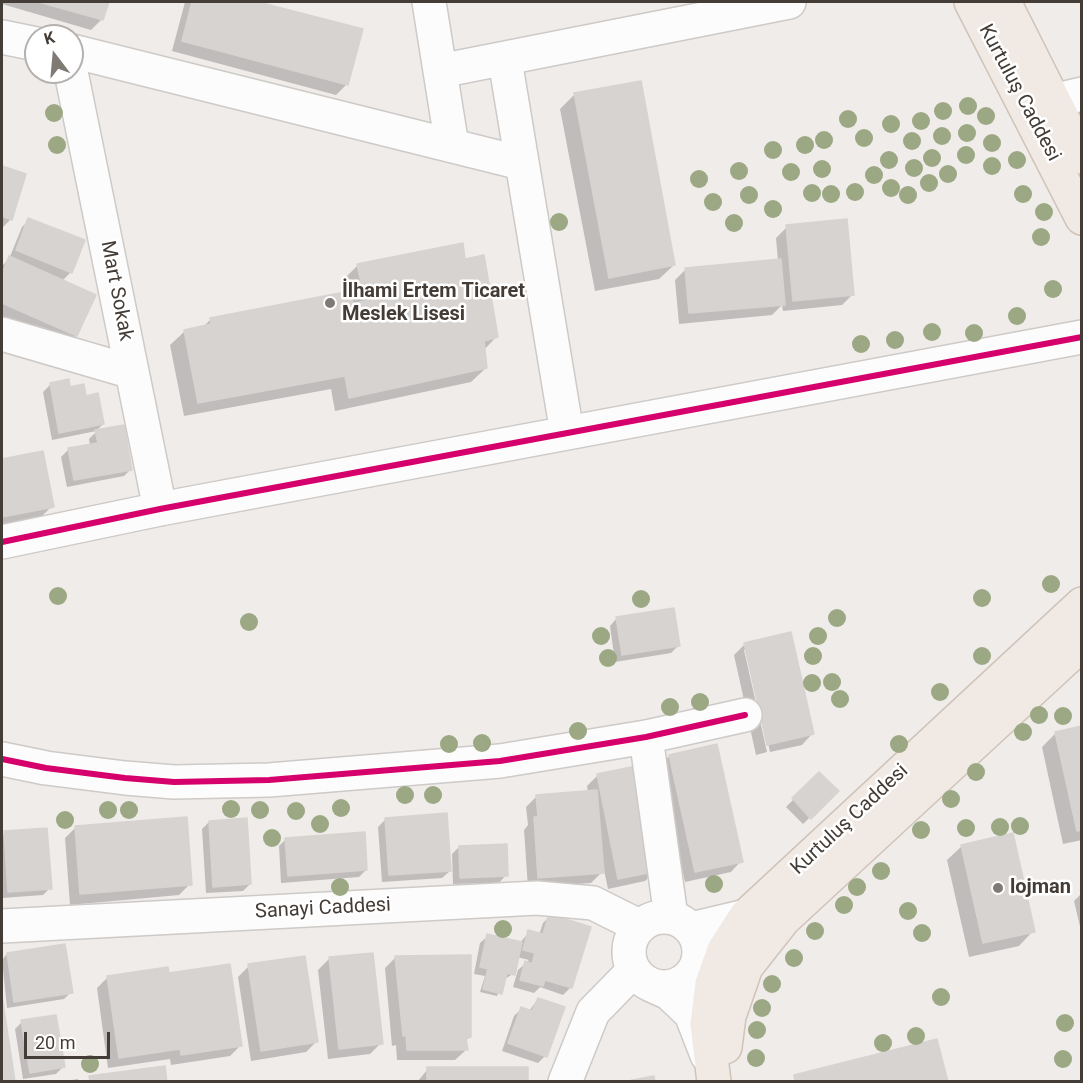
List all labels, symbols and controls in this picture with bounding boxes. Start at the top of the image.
street label: Kurtuluş Caddesi [973,20,1065,166]
north arrow [24,24,84,84]
text: K [42,28,57,49]
street label: Mart Sokak [95,239,137,343]
place label: İlhami Ertem Ticaret Meslek Lisesi [342,280,525,327]
marker: İlhami Ertem Ticaret Meslek Lisesi [323,296,337,310]
street label: Kurtuluş Caddesi [786,760,914,880]
place label: lojman [1010,876,1071,900]
marker: lojman [991,881,1005,895]
street label: Sanayi Caddesi [254,893,392,925]
scale bar [27,1020,112,1058]
text: 20 m [35,1032,75,1053]

